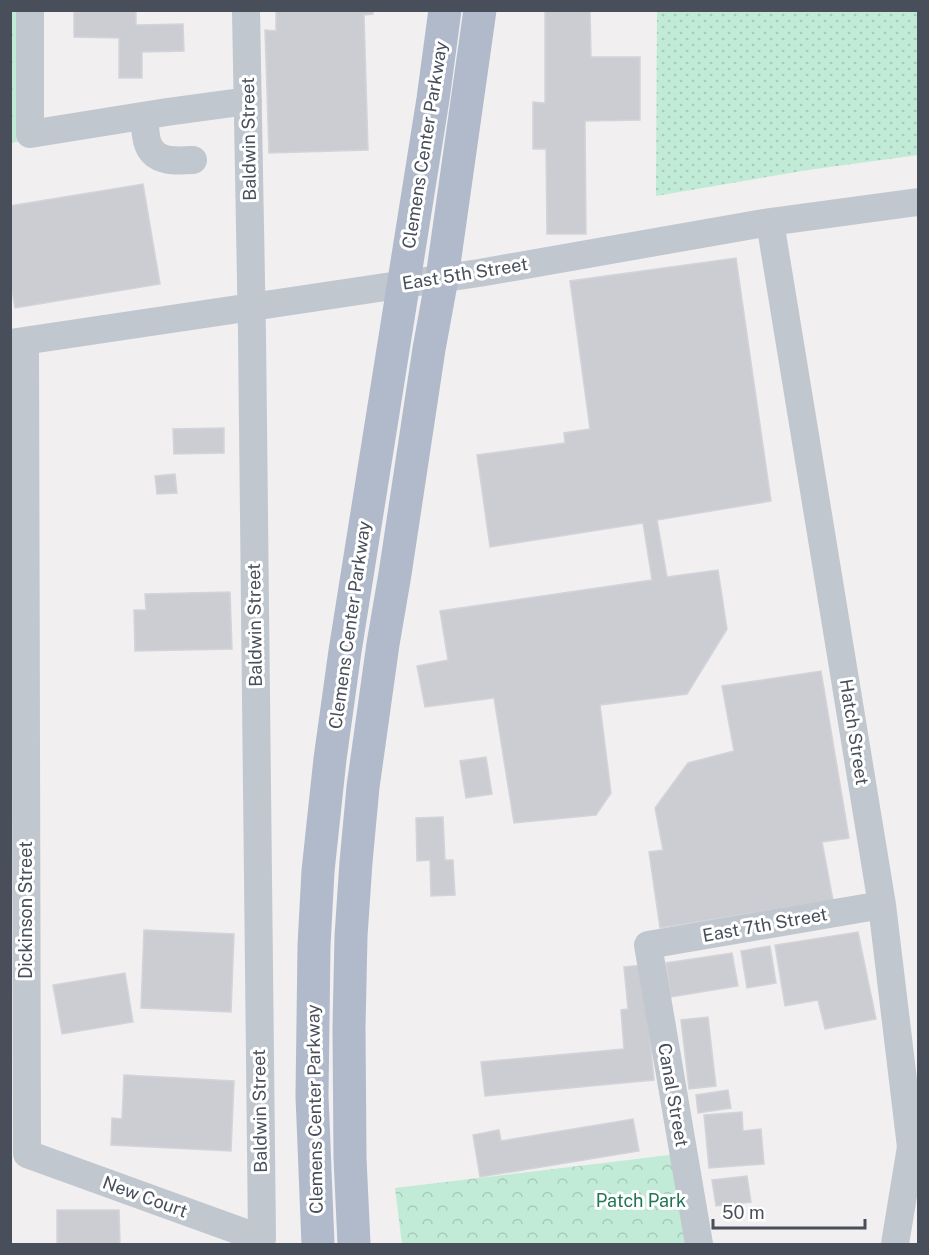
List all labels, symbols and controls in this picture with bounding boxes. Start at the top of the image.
street label: Clemens Center Parkway [398,39,451,250]
street label: Baldwin Street [237,77,260,201]
street label: East 5th Street [401,253,529,294]
street label: Clemens Center Parkway [325,519,375,730]
street label: Baldwin Street [243,563,266,687]
street label: Hatch Street [836,677,873,786]
street label: Dickinson Street [15,841,36,979]
street label: East 7th Street [701,903,829,946]
street label: Clemens Center Parkway [302,1004,327,1214]
street label: Canal Street [654,1041,693,1148]
street label: Baldwin Street [248,1049,271,1173]
street label: New Court [100,1171,190,1222]
park label: Patch Park [596,1190,686,1211]
scale bar [713,1192,864,1230]
text: 50 m [722,1202,765,1223]

